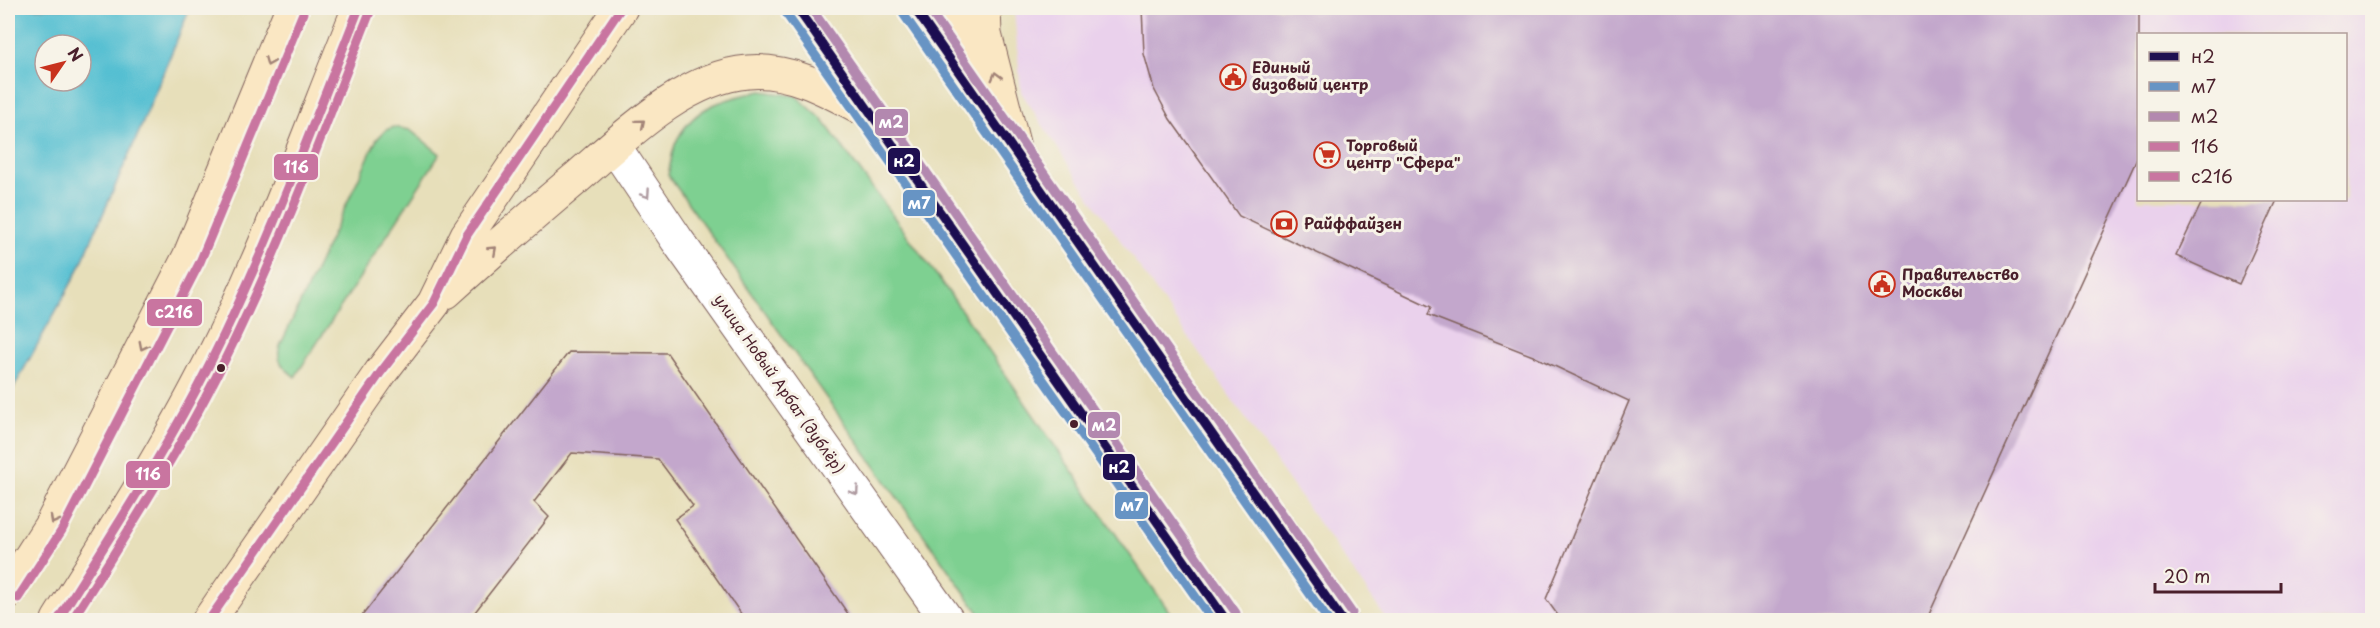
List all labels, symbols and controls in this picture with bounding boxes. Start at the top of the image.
north arrow [33,33,93,93]
legend [2137,33,2347,201]
text: N [63,42,90,66]
text: н2 [2191,42,2215,69]
one-way arrow [264,55,276,66]
place label: Единый визовый центр [1252,55,1368,95]
public building icon: Единый визовый центр [1218,62,1248,92]
one-way arrow [990,71,1003,81]
text: м7 [2191,72,2216,99]
text: м2 [2191,102,2219,129]
line badge: м2 [874,108,909,137]
text: м2 [879,109,903,133]
one-way arrow [634,119,645,130]
text: 116 [2191,132,2219,159]
place label: Торговый центр "Сфера" [1346,133,1461,173]
supermarket icon: Торговый центр "Сфера" [1312,140,1342,170]
line badge: н2 [887,147,921,175]
text: н2 [893,148,915,172]
line badge: 116 [273,153,319,181]
text: 116 [283,154,309,178]
text: с216 [2191,162,2233,189]
one-way arrow [639,188,650,199]
line badge: м7 [902,189,936,217]
text: м7 [908,190,931,214]
bank icon: Райффайзен [1269,209,1299,239]
place label: Райффайзен [1304,211,1402,234]
one-way arrow [486,246,497,257]
place label: Правительство Москвы [1902,262,2019,302]
public building icon: Правительство Москвы [1867,269,1897,299]
street label: улица Новый Арбат (дублёр) [709,289,851,478]
line badge: с216 [146,298,203,327]
text: с216 [155,299,193,323]
one-way arrow [139,340,150,351]
unlabelled marker [215,362,227,374]
line badge: м2 [1087,411,1121,439]
text: м2 [1092,412,1116,436]
unlabelled marker [1068,418,1080,430]
line badge: н2 [1102,453,1136,481]
text: н2 [1108,454,1130,478]
line badge: 116 [125,460,171,489]
text: 116 [135,461,161,485]
one-way arrow [848,485,859,496]
line badge: м7 [1114,491,1149,520]
text: м7 [1121,492,1144,516]
one-way arrow [50,513,61,524]
scale bar [2155,556,2281,594]
text: 20 m [2164,562,2210,589]

